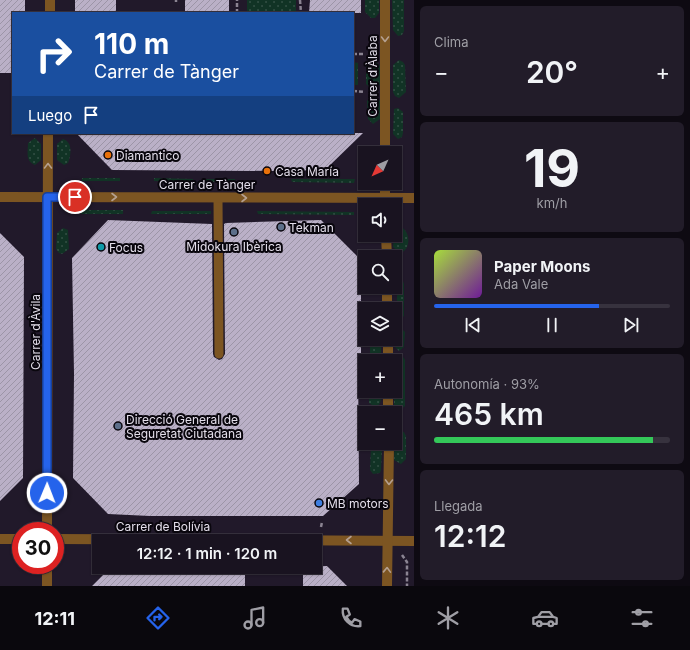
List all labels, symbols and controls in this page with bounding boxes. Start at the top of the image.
text: 110 m [94,27,169,61]
icon: right [28,28,80,80]
text: Clima [434,34,468,50]
street label: Carrer d'Àlaba [365,35,380,117]
one-way arrow [381,36,389,42]
text: 20° [526,54,578,90]
text: − [434,59,449,85]
text: + [655,59,670,85]
text: Carrer de Tànger [94,61,239,82]
icon: arrive [80,104,102,126]
text: Luego [28,106,72,125]
text: 19 [524,137,580,200]
north arrow [358,146,402,190]
map controls [358,146,402,450]
place label: Diamantico [116,148,180,163]
marker: Diamantico [103,150,113,160]
one-way arrow [44,163,52,169]
place label: Casa María [275,164,339,179]
marker: Casa María [262,166,272,176]
street label: Carrer de Tànger [159,177,256,192]
pin [58,180,92,214]
icon: arrive [64,186,86,208]
one-way arrow [111,193,117,201]
one-way arrow [241,194,247,202]
text: km/h [537,195,567,211]
button: sound [358,198,402,242]
place label: Tekman [289,220,334,235]
marker: Tekman [276,222,286,232]
marker: Midokura Ibèrica [229,227,239,237]
place label: Midokura Ibèrica [186,239,282,254]
place label: Focus [109,240,143,255]
marker: Focus [96,242,106,252]
button: search [358,250,402,294]
text: Paper Moons [494,257,590,276]
text: Ada Vale [494,276,548,292]
street label: Carrer d'Àvila [28,294,43,370]
button: layers [358,302,402,346]
icon: previous [462,314,484,336]
icon: pause [541,314,563,336]
icon: next [620,314,642,336]
button: + [358,354,402,398]
text: Autonomía · 93% [434,376,540,392]
text: 465 km [434,396,544,432]
button: − [358,406,402,450]
place label: Direcció General de Seguretat Ciutadana [126,412,242,441]
marker: Direcció General de Seguretat Ciutadana [113,421,123,431]
position arrow [26,472,68,514]
one-way arrow [385,479,393,485]
place label: MB motors [327,496,389,511]
marker: MB motors [314,498,324,508]
text: Llegada [434,498,483,514]
text: 12:12 [434,518,506,554]
street label: Carrer de Bolívia [116,519,210,534]
speed limit sign: 30 [12,522,64,574]
one-way arrow [346,536,352,544]
text: 12:12 · 1 min · 120 m [137,544,277,563]
one-way arrow [383,567,391,573]
icon: directions [144,604,172,632]
icon: music [241,604,269,632]
icon: phone [337,604,365,632]
icon: climate [434,604,462,632]
icon: car [531,604,559,632]
icon: filters [628,604,656,632]
text: 12:11 [34,608,75,629]

